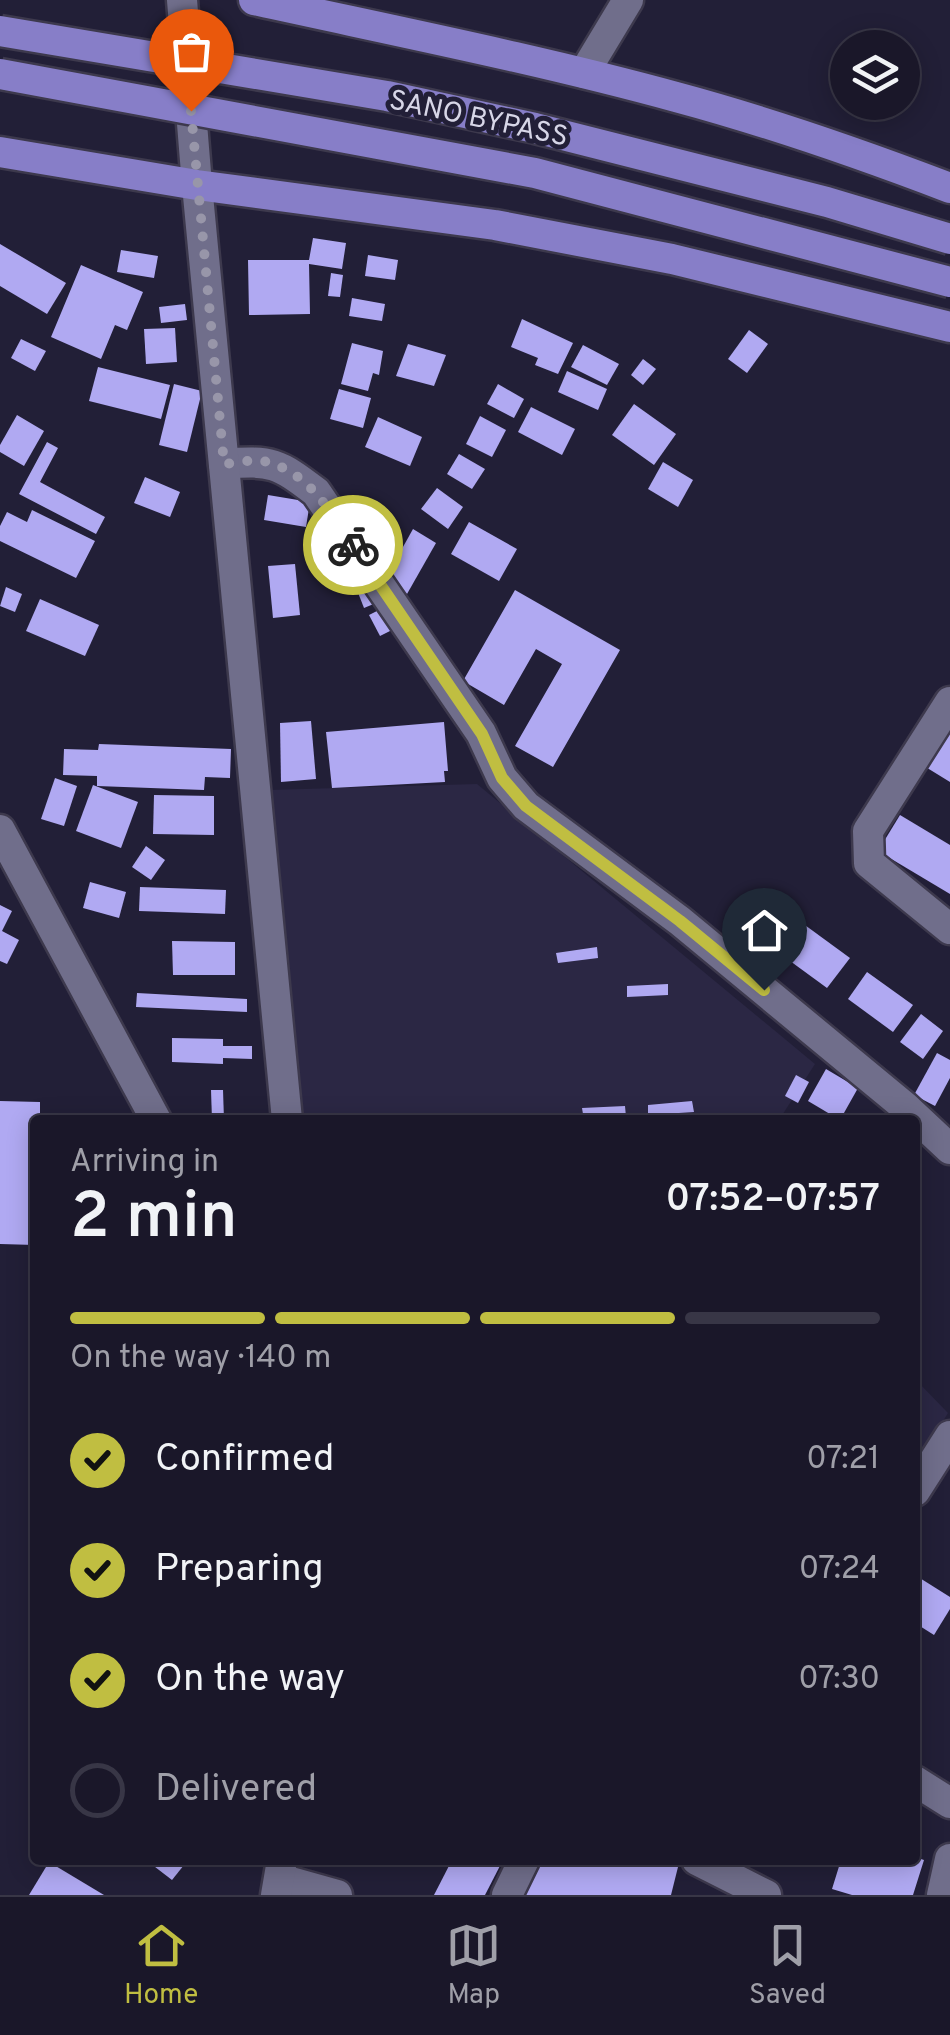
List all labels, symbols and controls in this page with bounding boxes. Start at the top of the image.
pin [149,9,234,112]
icon: bag [164,24,219,79]
map controls [830,30,920,120]
button: layers [830,30,920,120]
street label: SANO BYPASS [386,83,571,156]
courier [303,495,403,595]
icon: bike [326,518,381,573]
pin [722,888,807,991]
icon: home [737,903,792,958]
text: Arriving in [70,1143,219,1183]
text: 07:52–07:57 [666,1176,880,1225]
text: 2 min [70,1179,238,1261]
text: On the way · 140 m [70,1339,331,1379]
icon: check [70,1433,125,1488]
text: Confirmed [155,1436,334,1485]
text: 07:21 [806,1440,880,1480]
icon: check [70,1543,125,1598]
text: Preparing [155,1546,324,1595]
text: 07:24 [799,1550,880,1590]
icon: check [70,1653,125,1708]
text: On the way [155,1656,345,1705]
text: 07:30 [798,1660,880,1700]
text: Delivered [155,1766,317,1815]
tab: Home [124,1918,198,2014]
tab: Map [446,1918,501,2014]
tab: Saved [749,1918,826,2014]

